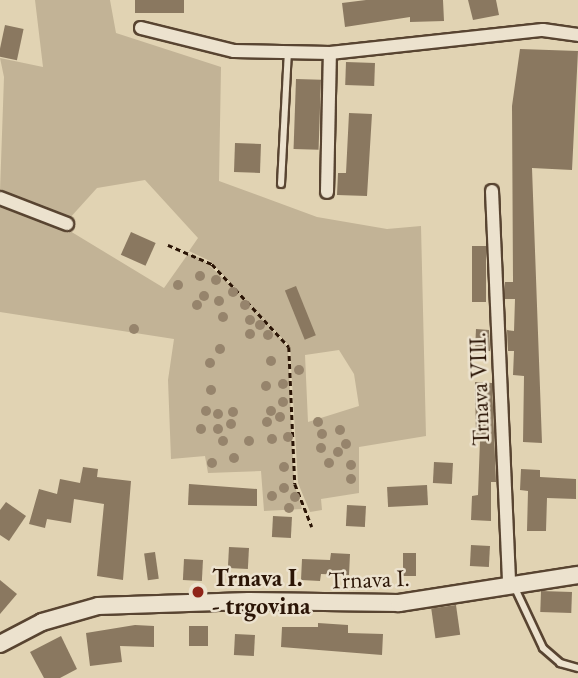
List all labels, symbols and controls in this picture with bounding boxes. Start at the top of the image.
street label: Trnava VIII. [463,331,495,447]
street label: Trnava I. [328,563,410,595]
place label: Trnava I. - trgovina [212,564,310,620]
marker: Trnava I. - trgovina [190,584,206,600]

